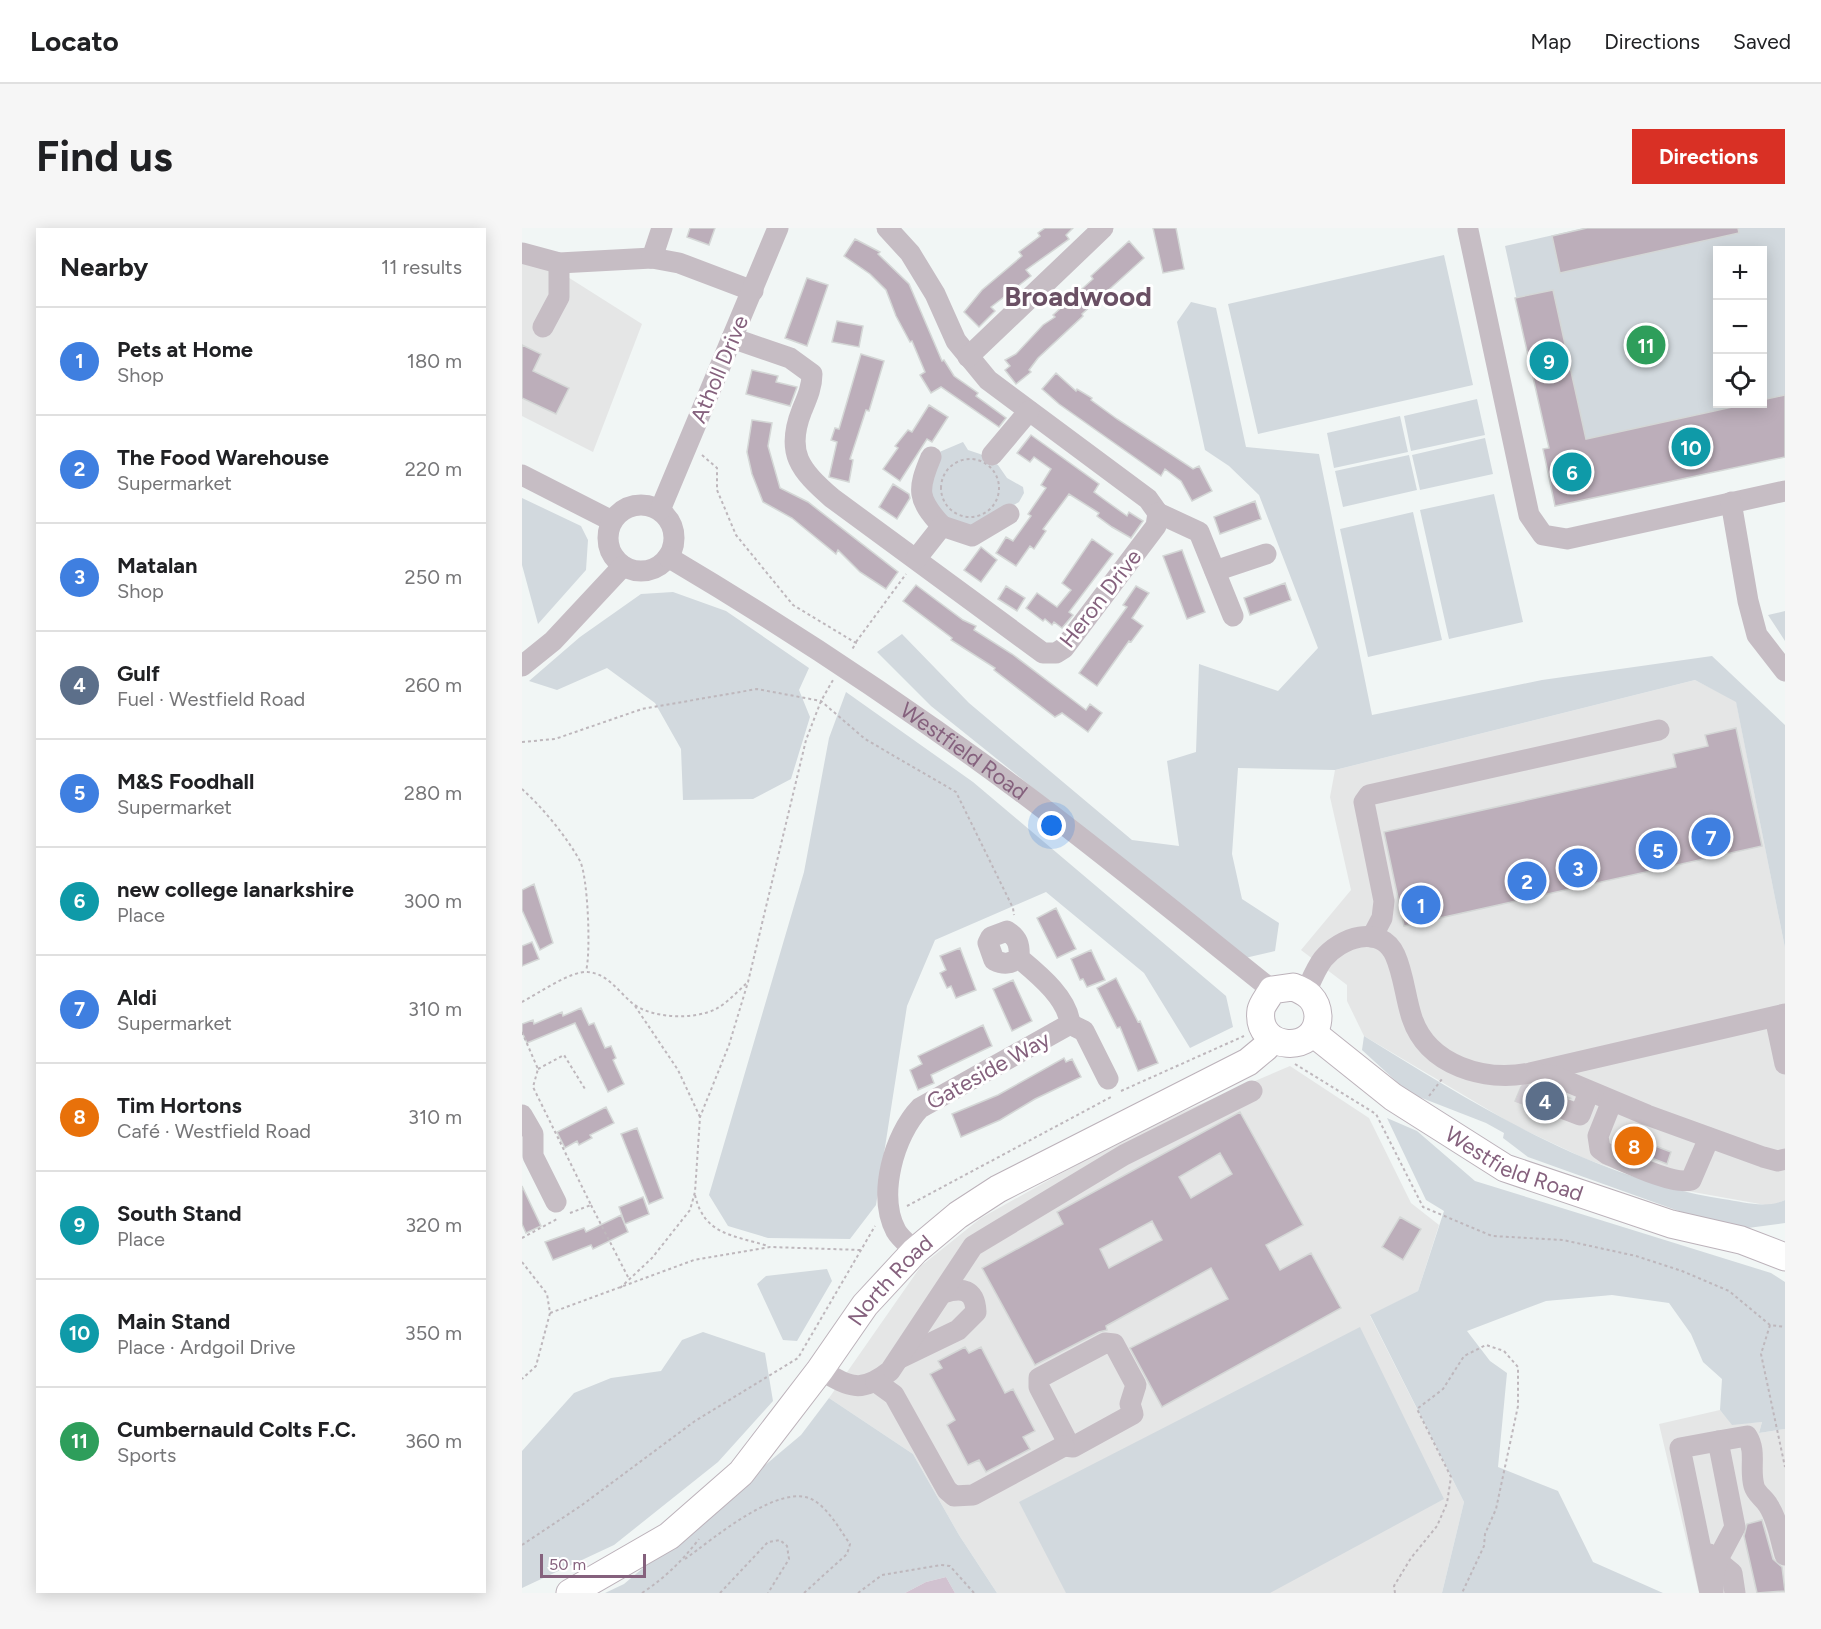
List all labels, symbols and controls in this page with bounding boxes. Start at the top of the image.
text: Locato [30,24,119,58]
text: Map [1530,29,1571,54]
text: Directions [1604,29,1700,54]
text: Saved [1733,29,1791,54]
button: Directions [1632,129,1785,184]
text: Find us [36,131,173,182]
map controls [1713,246,1767,408]
button: + [1713,246,1767,300]
text: Nearby [60,251,148,283]
text: 11 results [381,255,462,279]
district label: Broadwood [1004,279,1152,313]
button: − [1713,300,1767,354]
street label: Atholl Drive [685,311,754,427]
pin: 11 [1626,322,1666,368]
text: Pets at Home [117,336,253,363]
pin: 9 [1530,338,1568,384]
text: 1 [75,349,84,373]
text: 180 m [407,349,462,373]
button: locate [1713,354,1767,408]
text: Shop [117,363,164,387]
pin: 10 [1672,424,1710,470]
text: The Food Warehouse [117,444,329,471]
pin: 6 [1552,450,1592,494]
text: 2 [74,457,85,481]
text: 220 m [405,457,462,481]
text: Supermarket [117,471,232,495]
street label: Heron Drive [1054,544,1147,653]
text: Matalan [117,552,198,579]
text: 3 [74,565,85,589]
text: 250 m [405,565,462,589]
text: Shop [117,579,164,603]
text: Gulf [117,660,160,687]
text: 4 [73,673,86,697]
text: 260 m [405,673,462,697]
text: Fuel · Westfield Road [117,687,305,711]
street label: Westfield Road [895,697,1033,806]
text: M&S Foodhall [117,768,254,795]
text: 5 [74,781,85,805]
text: 280 m [404,781,462,805]
text: Supermarket [117,795,232,819]
your location [1037,811,1066,840]
pin: 7 [1692,814,1730,860]
pin: 5 [1638,828,1678,872]
pin: 3 [1558,846,1598,890]
pin: 2 [1508,858,1546,904]
text: new college lanarkshire [117,876,354,903]
pin: 1 [1402,882,1440,928]
text: 6 [74,889,85,913]
text: 300 m [404,889,462,913]
text: Place [117,903,165,927]
text: Aldi [117,984,157,1011]
text: 7 [74,997,85,1021]
text: 310 m [408,997,462,1021]
text: Supermarket [117,1011,232,1035]
street label: Gateside Way [922,1025,1055,1115]
pin: 4 [1526,1078,1564,1124]
text: Tim Hortons [117,1092,242,1119]
text: 8 [73,1105,86,1129]
text: 310 m [408,1105,462,1129]
text: Café · Westfield Road [117,1119,311,1143]
street label: Westfield Road [1440,1121,1587,1207]
pin: 8 [1614,1124,1654,1168]
text: South Stand [117,1200,242,1227]
text: 9 [74,1213,85,1237]
text: 320 m [405,1213,462,1237]
text: Place [117,1227,165,1251]
street label: North Road [842,1229,938,1331]
text: Main Stand [117,1308,230,1335]
text: 10 [69,1321,90,1345]
text: 350 m [405,1321,462,1345]
text: Place · Ardgoil Drive [117,1335,295,1359]
text: Cumbernauld Colts F.C. [117,1416,356,1443]
text: 11 [71,1429,88,1453]
text: 360 m [405,1429,462,1453]
text: Sports [117,1443,176,1467]
scale bar [540,1551,646,1578]
text: 50 m [549,1555,586,1574]

